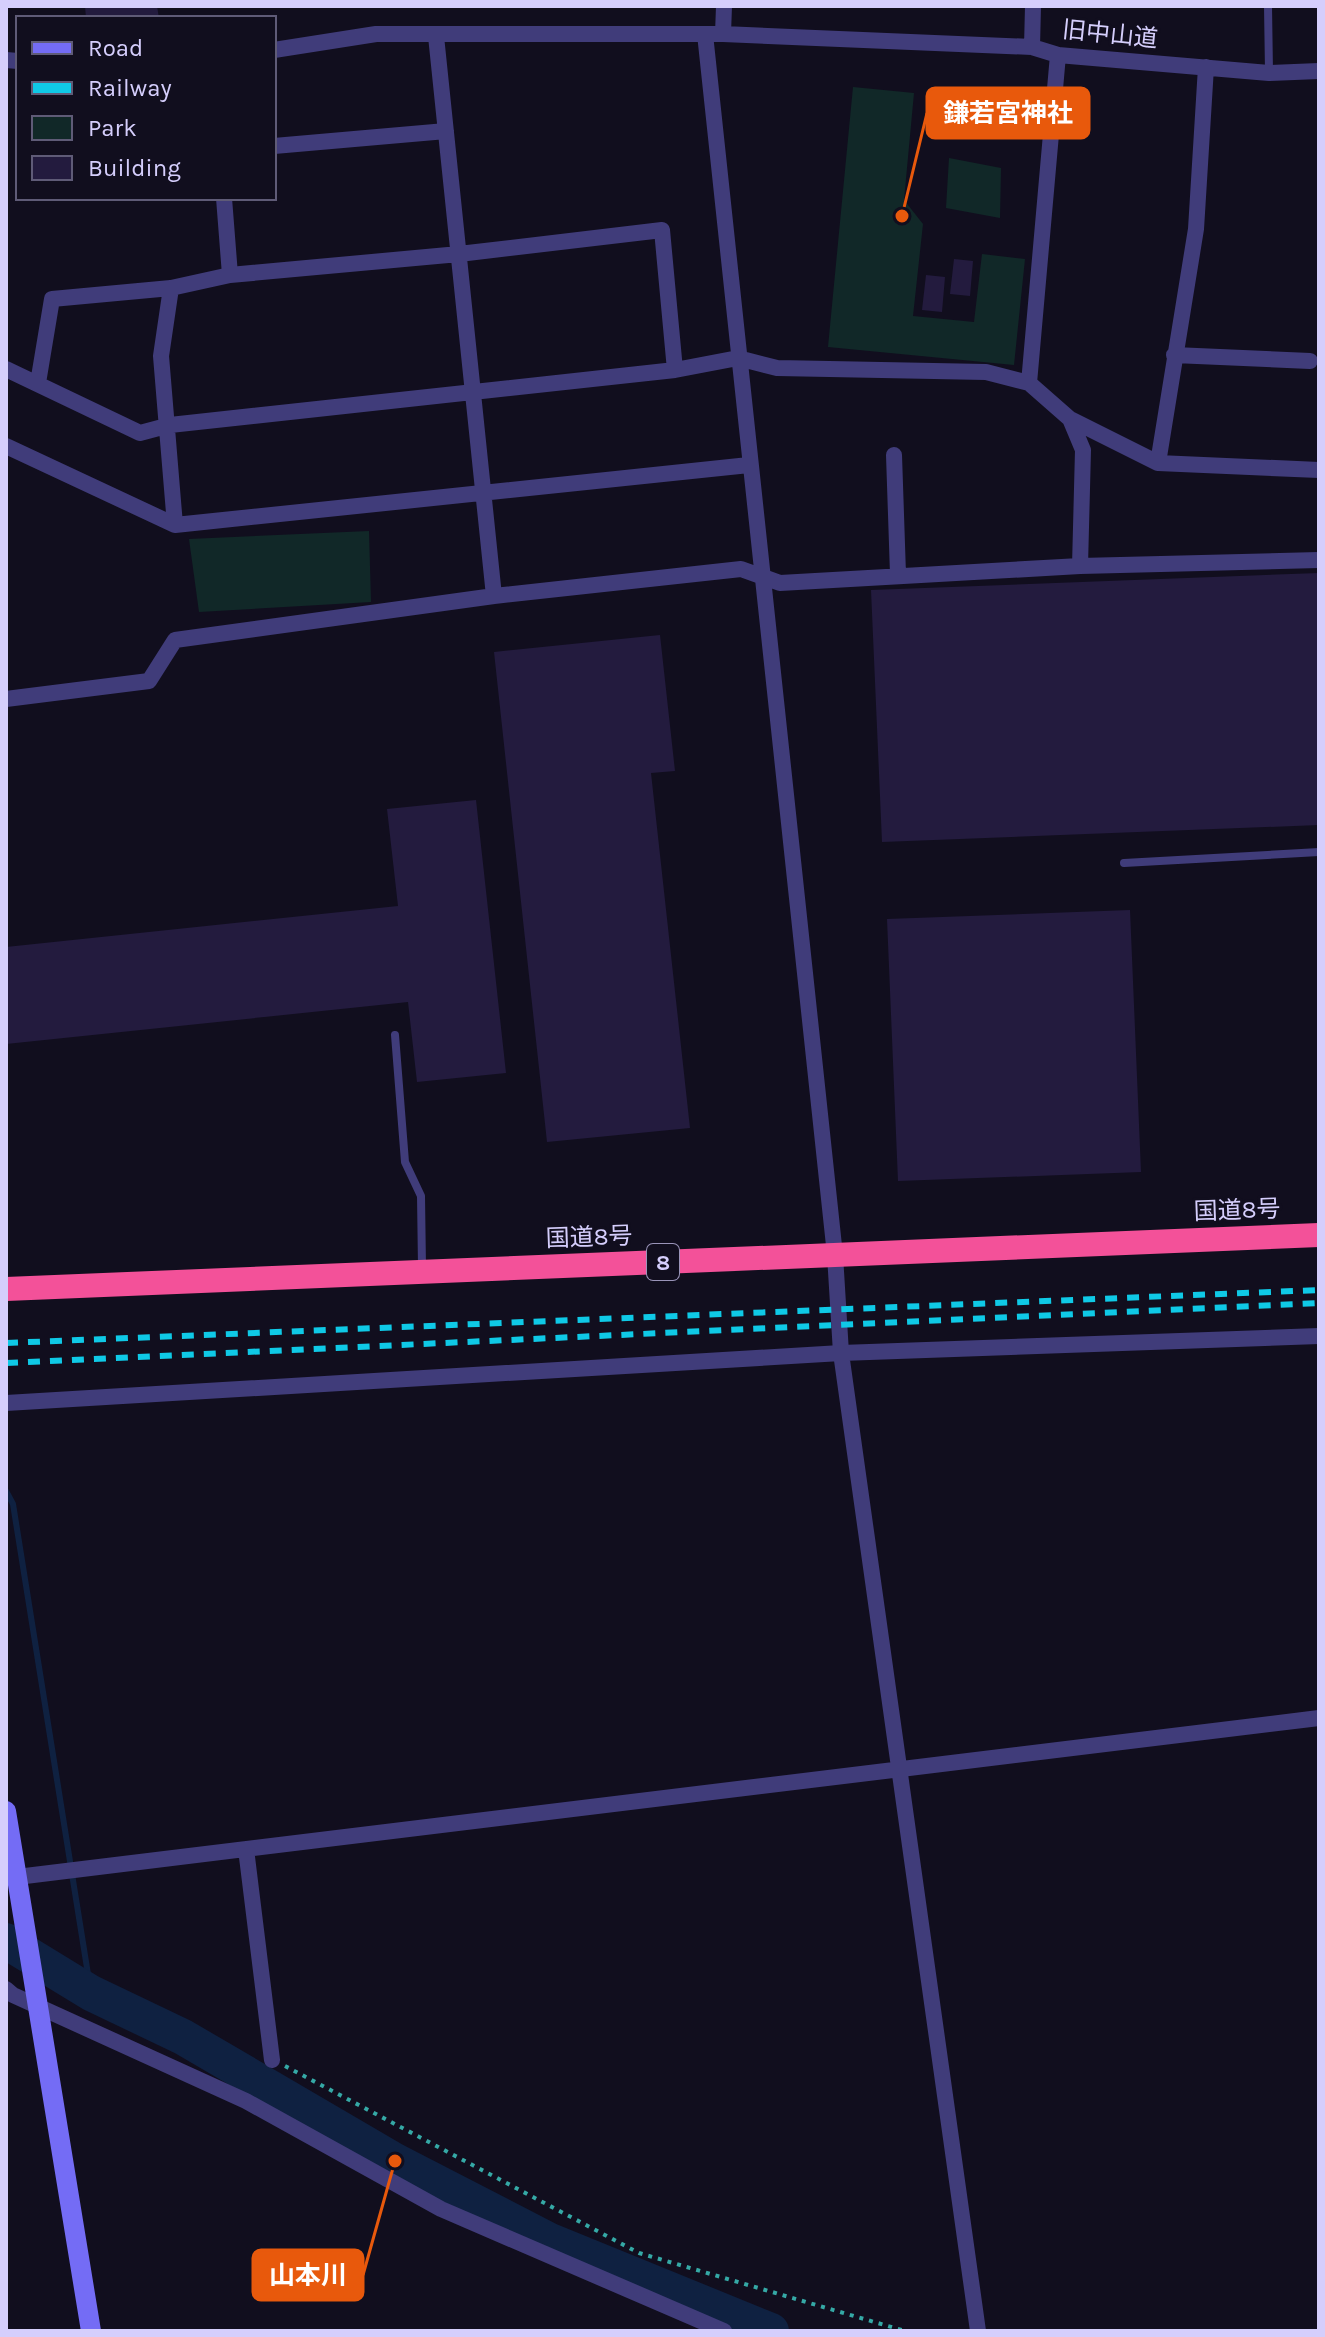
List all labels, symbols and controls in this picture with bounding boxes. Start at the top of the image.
street label: 旧中山道 [1061,15,1159,53]
legend [16,16,276,200]
text: Road [88,34,143,62]
text: Railway [88,74,172,102]
callout: 鎌若宮神社 [927,88,1089,138]
text: 鎌若宮神社 [943,98,1073,129]
text: Park [88,114,137,142]
text: Building [88,154,181,182]
street label: 国道8号 [1193,1194,1281,1226]
street label: 国道8号 [545,1221,633,1253]
road number: 8 [647,1244,679,1280]
callout: 山本川 [253,2250,363,2300]
text: 山本川 [269,2260,347,2291]

